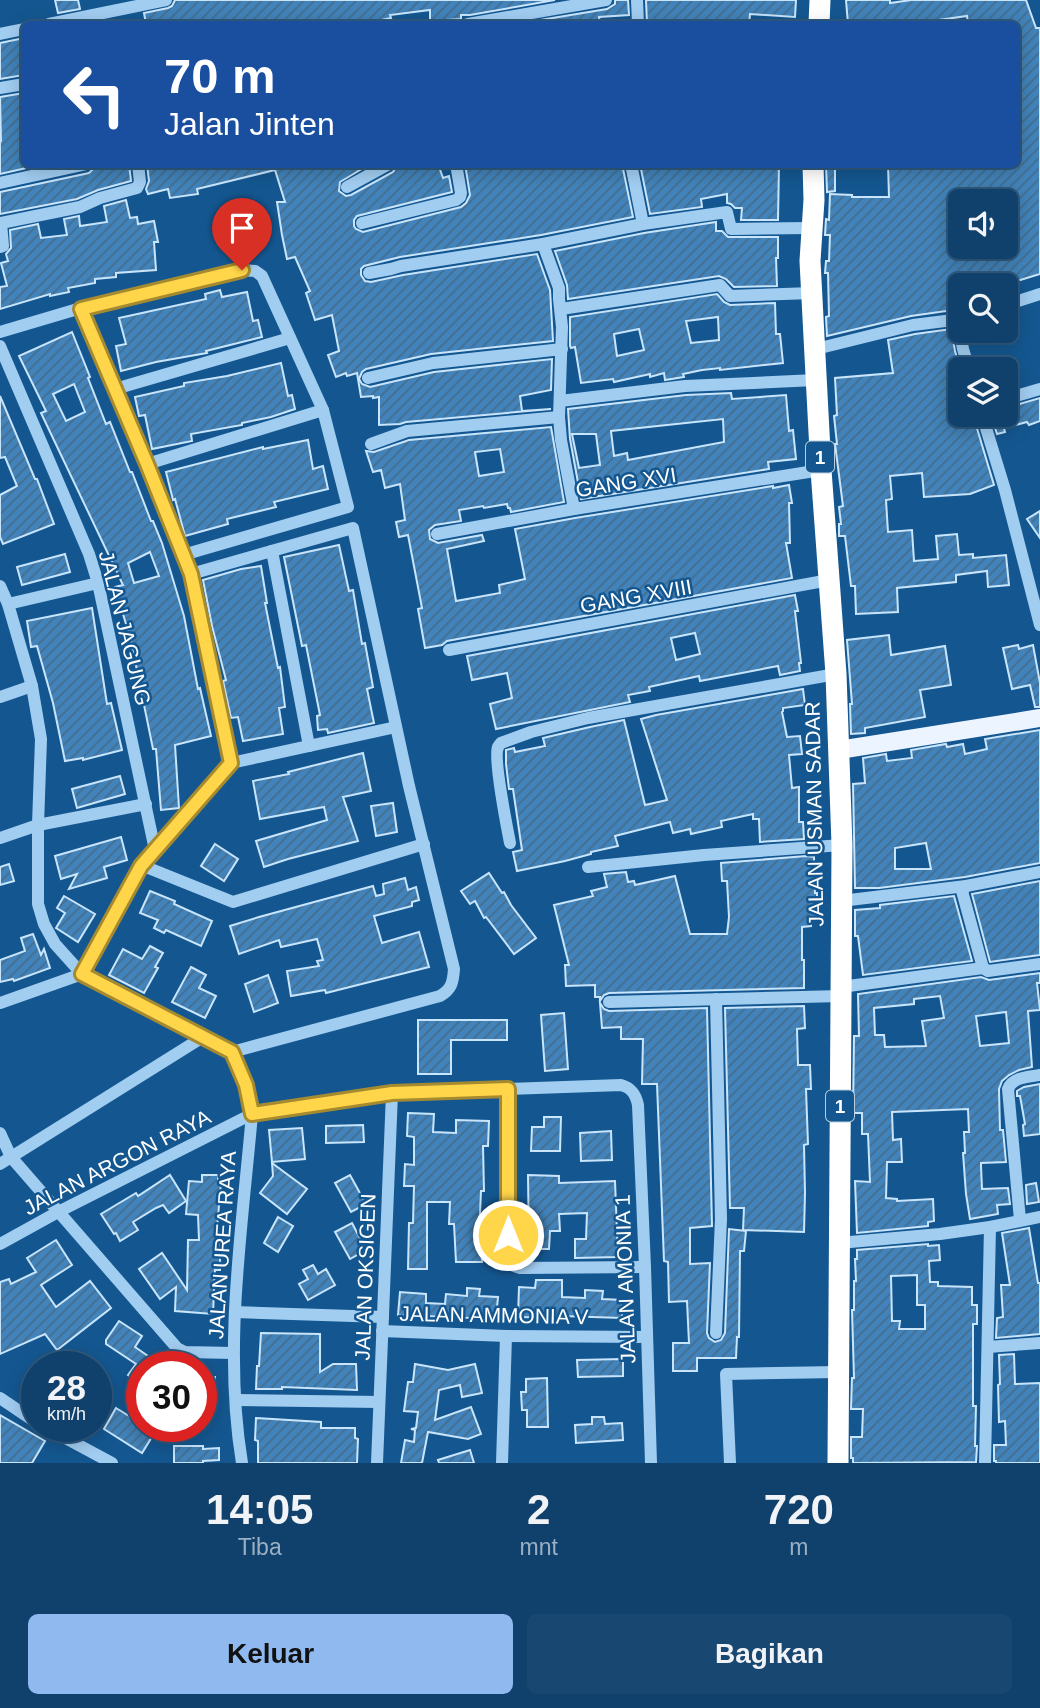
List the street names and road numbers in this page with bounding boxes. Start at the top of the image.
road number: 1 [806,442,834,472]
street label: GANG XVI [574,463,678,501]
street label: JALAN JAGUNG [95,548,155,708]
street label: GANG XVIII [578,575,694,617]
street label: JALAN USMAN SADAR [801,701,827,927]
road number: 1 [826,1090,854,1122]
street label: JALAN ARGON RAYA [20,1105,214,1219]
street label: JALAN UREA RAYA [204,1150,240,1340]
street label: JALAN OKSIGEN [351,1193,379,1361]
street label: JALAN AMONIA 1 [611,1194,639,1364]
street label: JALAN AMMONIA V [399,1302,589,1328]

